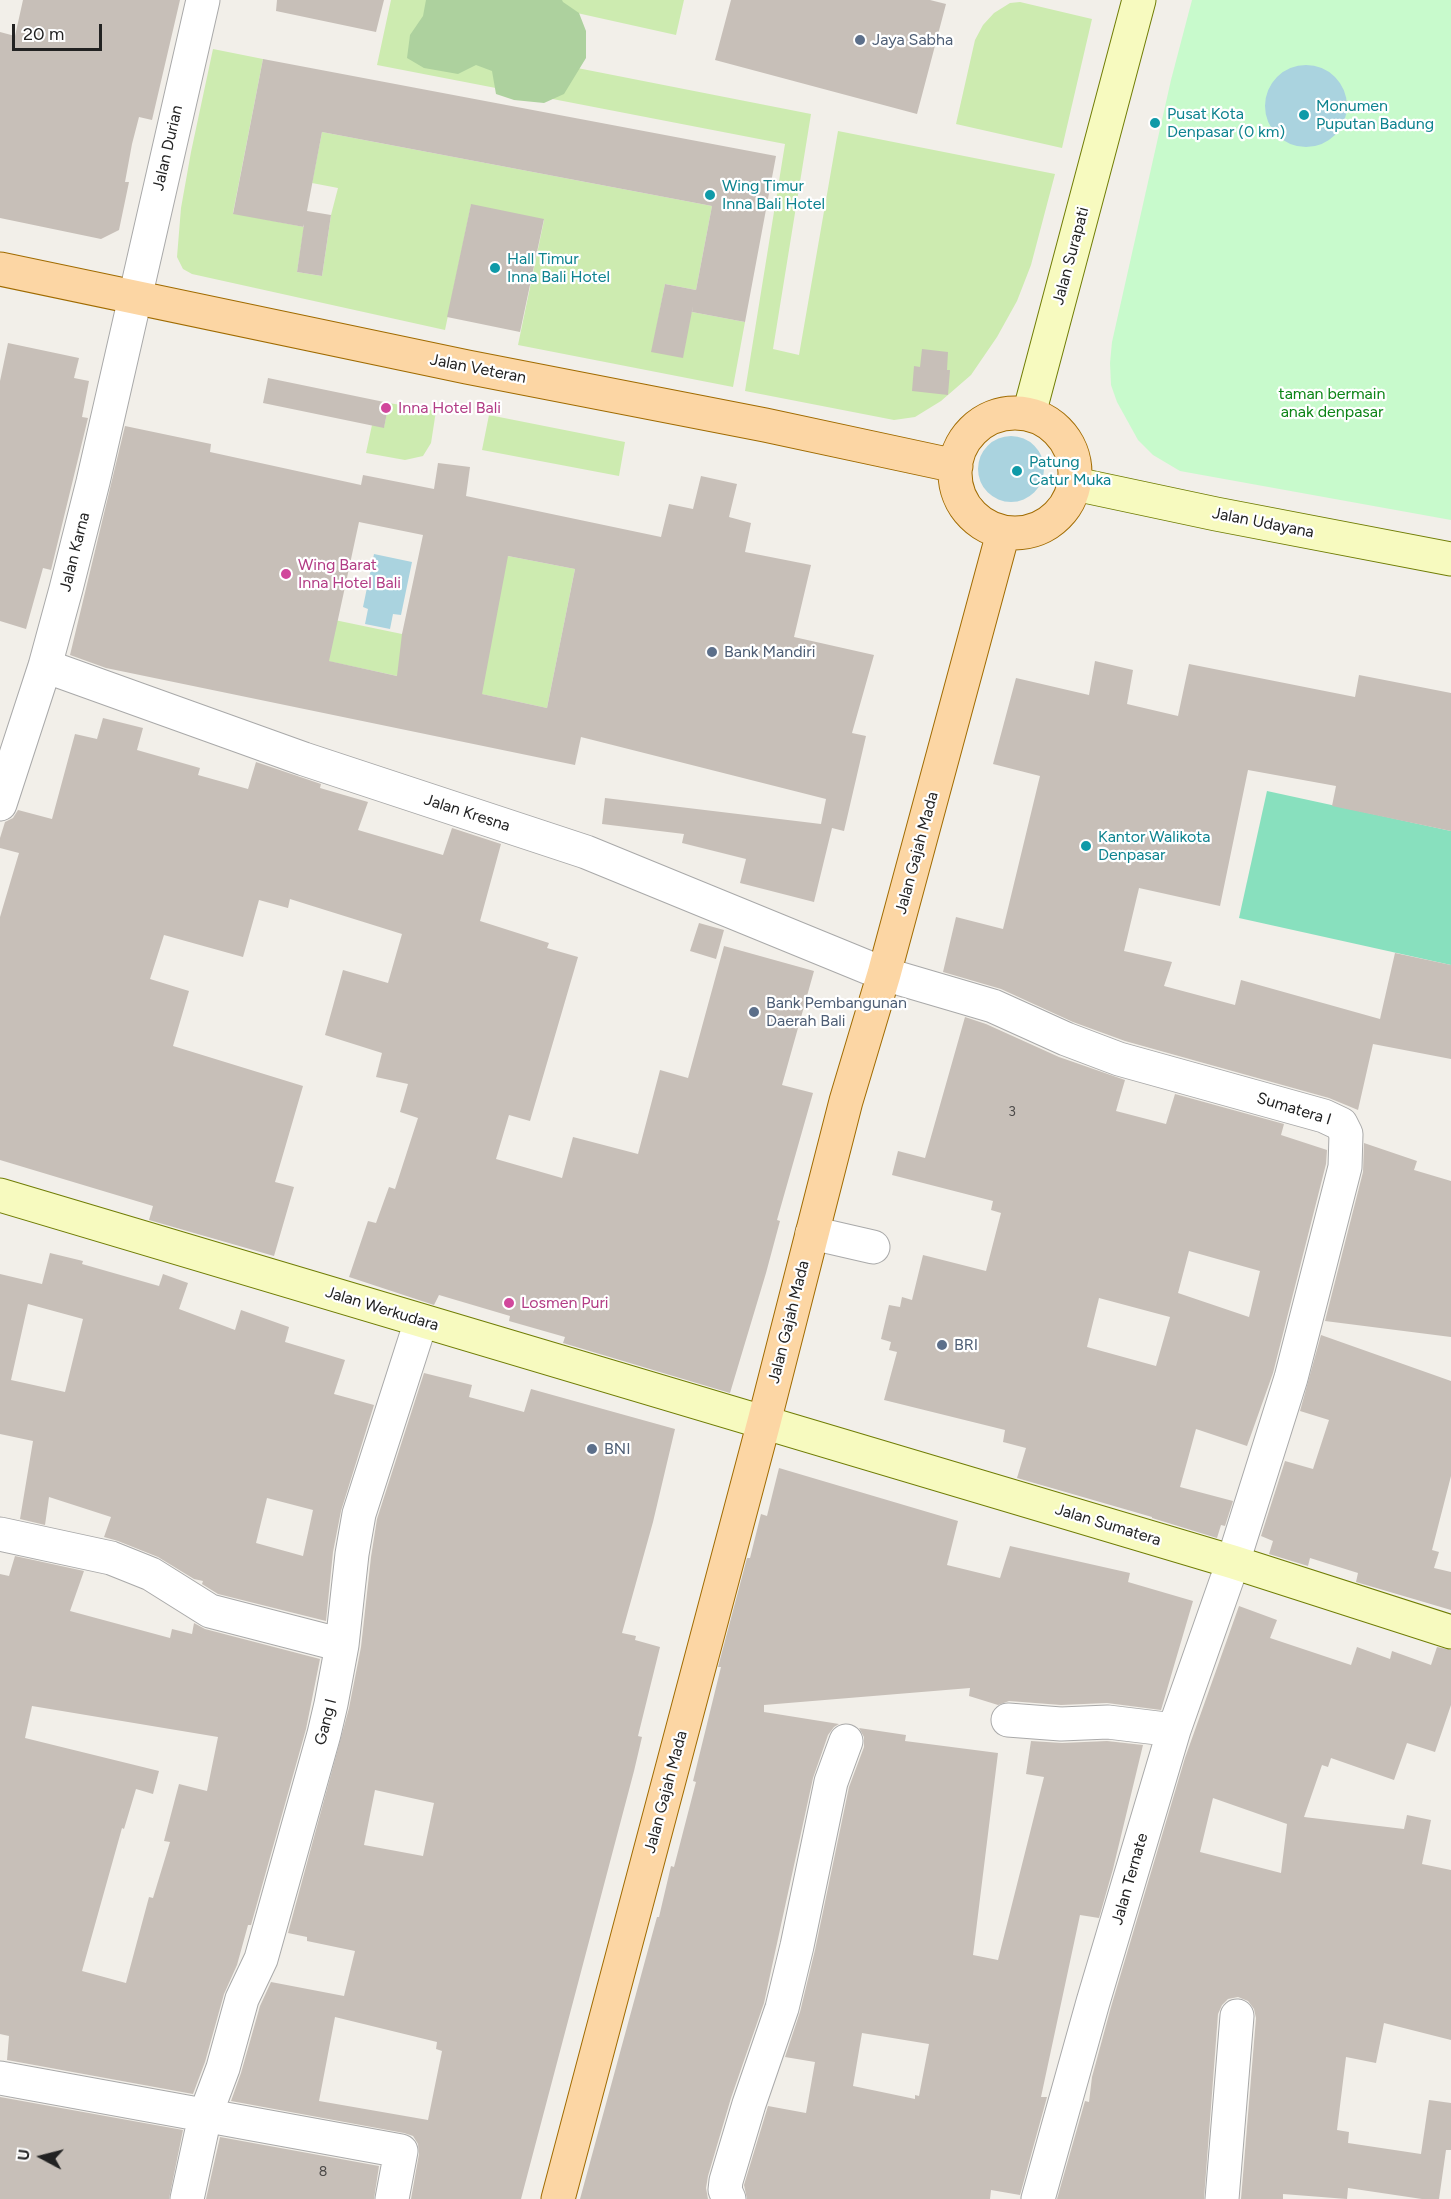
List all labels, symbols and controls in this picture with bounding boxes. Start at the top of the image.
scale bar [15,12,105,50]
text: 20 m [23,23,64,45]
place label: Jaya Sabha [872,30,953,50]
marker: Jaya Sabha [853,33,867,47]
place label: Monumen Puputan Badung [1316,96,1434,134]
street label: Jalan Durian [149,103,187,193]
place label: Pusat Kota Denpasar (0 km) [1167,104,1285,142]
marker: Monumen Puputan Badung [1297,108,1311,122]
marker: Pusat Kota Denpasar (0 km) [1148,116,1162,130]
place label: Wing Timur Inna Bali Hotel [722,176,825,214]
marker: Wing Timur Inna Bali Hotel [703,188,717,202]
street label: Jalan Surapati [1049,205,1093,307]
place label: Hall Timur Inna Bali Hotel [507,249,610,287]
marker: Hall Timur Inna Bali Hotel [488,261,502,275]
street label: Jalan Veteran [428,350,528,388]
park label: taman bermain anak denpasar [1279,384,1385,422]
place label: Inna Hotel Bali [398,398,501,418]
marker: Inna Hotel Bali [379,401,393,415]
place label: Patung Catur Muka [1029,452,1111,490]
marker: Patung Catur Muka [1010,464,1024,478]
street label: Jalan Udayana [1211,504,1315,542]
street label: Jalan Karna [56,510,94,594]
place label: Wing Barat Inna Hotel Bali [298,555,401,593]
marker: Wing Barat Inna Hotel Bali [279,567,293,581]
place label: Bank Mandiri [724,642,815,662]
marker: Bank Mandiri [705,645,719,659]
street label: Jalan Kresna [422,790,512,836]
street label: Jalan Gajah Mada [891,790,943,916]
place label: Kantor Walikota Denpasar [1098,827,1210,865]
marker: Kantor Walikota Denpasar [1079,839,1093,853]
place label: Bank Pembangunan Daerah Bali [766,993,907,1031]
marker: Bank Pembangunan Daerah Bali [747,1005,761,1019]
street label: Sumatera I [1254,1089,1334,1129]
house number: 3 [1008,1104,1016,1120]
street label: Jalan Gajah Mada [764,1259,814,1385]
street label: Jalan Werkudara [323,1283,441,1335]
place label: Losmen Puri [521,1293,609,1313]
marker: Losmen Puri [502,1296,516,1310]
place label: BRI [954,1335,978,1355]
marker: BRI [935,1338,949,1352]
place label: BNI [604,1439,630,1459]
marker: BNI [585,1442,599,1456]
street label: Jalan Sumatera [1053,1500,1163,1550]
street label: Gang I [311,1697,341,1747]
street label: Jalan Gajah Mada [640,1729,692,1855]
street label: Jalan Ternate [1108,1831,1152,1927]
north arrow [12,2127,72,2187]
text: U [14,2148,34,2162]
house number: 8 [319,2164,327,2180]

